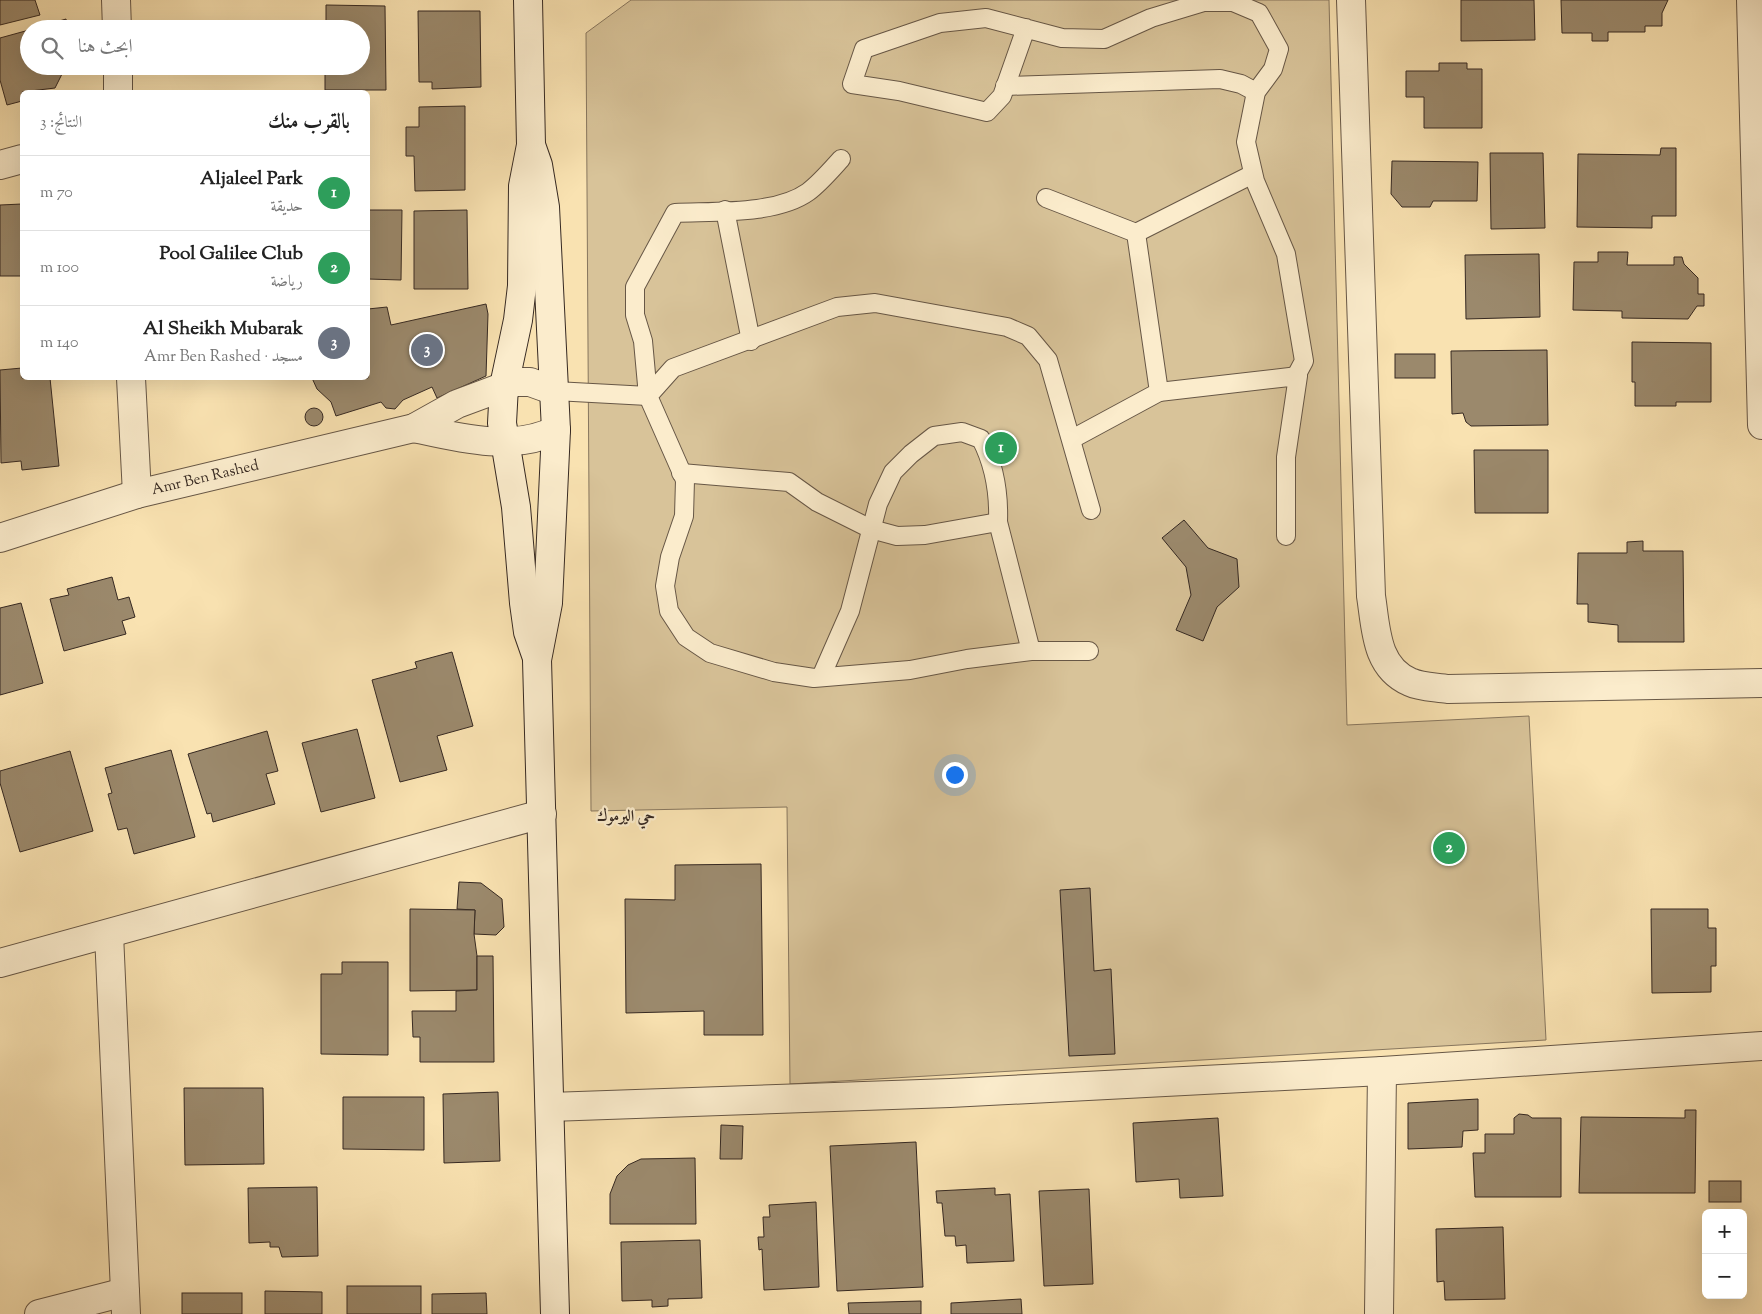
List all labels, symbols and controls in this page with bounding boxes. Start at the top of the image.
search box [20,20,370,75]
icon: search [38,34,66,62]
text: ابحث هنا [78,34,133,61]
text: بالقرب منك [268,108,350,138]
text: النتائج: 3 [40,112,82,135]
text: Aljaleel Park [200,166,303,193]
text: 70 m [40,182,73,205]
text: 1 [331,182,337,205]
text: حديقة [271,196,303,219]
text: Pool Galilee Club [160,241,303,268]
text: 100 m [40,257,79,280]
text: 2 [330,257,338,280]
text: رياضة [271,271,303,294]
text: Al Sheikh Mubarak [143,316,303,343]
pin: 3 [411,331,443,369]
text: 140 m [40,332,78,355]
text: 3 [331,332,337,355]
text: مسجد · Amr Ben Rashed [144,346,303,369]
pin: 1 [985,429,1017,467]
street label: Amr Ben Rashed [149,455,261,501]
your location [942,762,968,788]
district label: حي اليرموك [597,806,655,829]
pin: 2 [1433,829,1465,867]
map controls [1702,1209,1747,1299]
button: + [1702,1209,1747,1254]
button: − [1702,1254,1747,1299]

